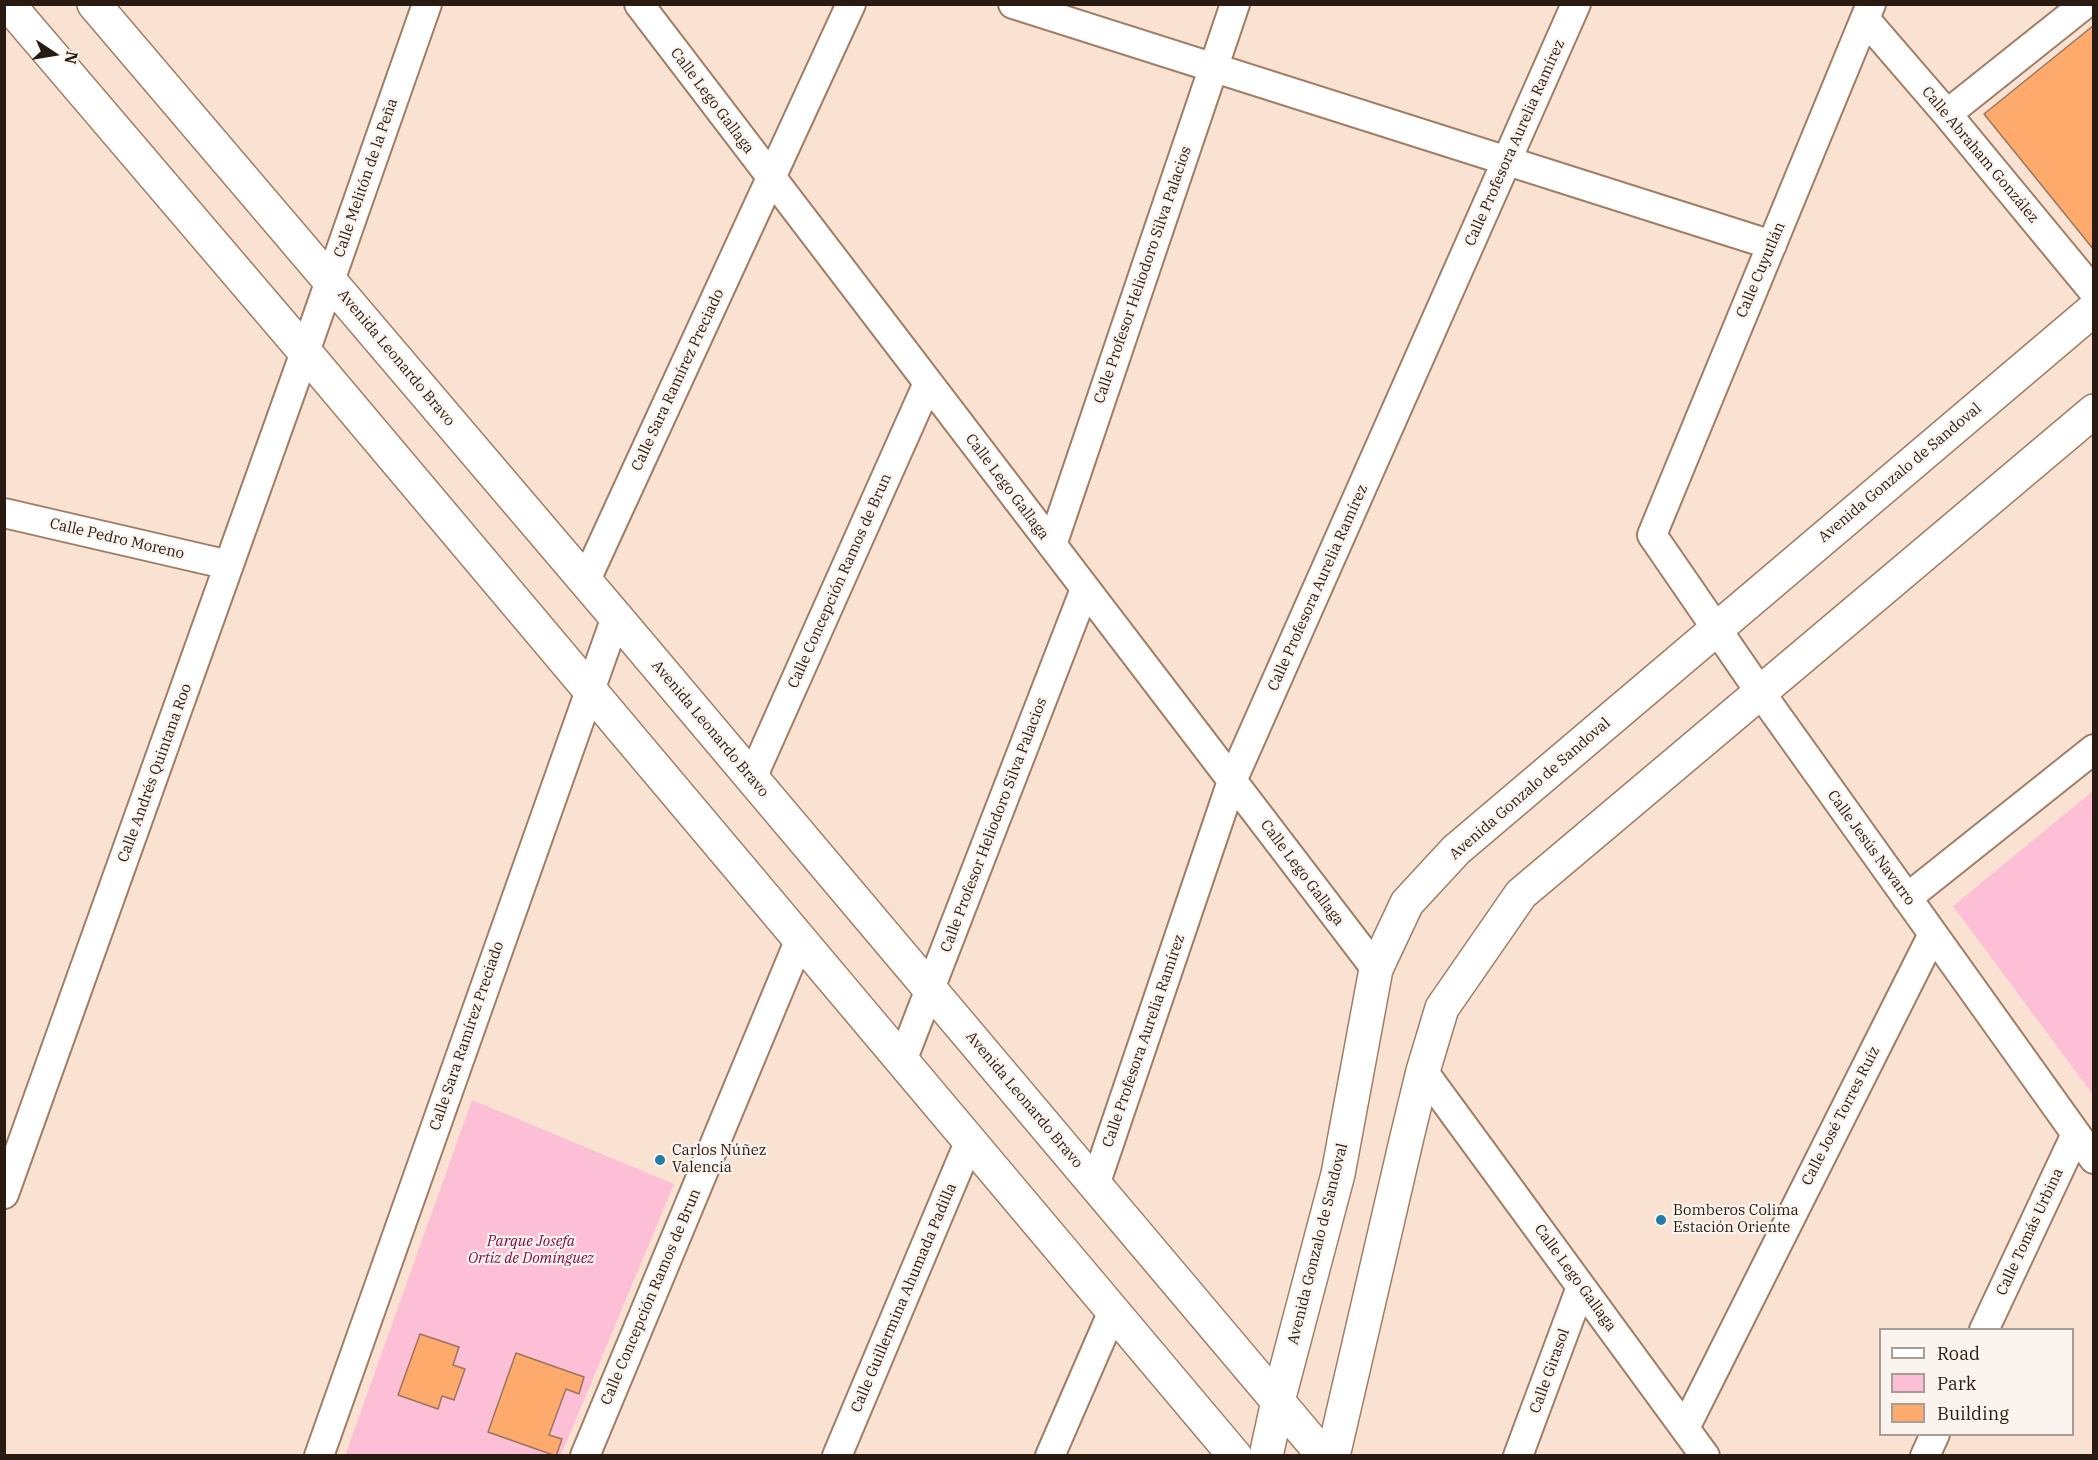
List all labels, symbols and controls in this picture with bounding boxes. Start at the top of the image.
north arrow [24,24,84,84]
street label: Calle Profesora Aurelia Ramírez [1461,37,1569,249]
street label: Calle Lego Gallaga [666,45,758,157]
text: N [61,49,83,66]
street label: Calle Abraham González [1918,83,2042,227]
street label: Calle Melitón de la Peña [330,96,402,260]
street label: Calle Profesor Heliodoro Silva Palacios [1090,144,1196,406]
street label: Calle Cuyutlán [1733,219,1789,321]
street label: Avenida Leonardo Bravo [334,286,458,430]
street label: Calle Sara Ramírez Preciado [628,286,728,474]
street label: Avenida Gonzalo de Sandoval [1815,400,1985,546]
street label: Calle Lego Gallaga [961,431,1053,543]
street label: Calle Concepción Ramos de Brun [784,471,896,691]
street label: Calle Profesora Aurelia Ramírez [1264,482,1372,694]
street label: Calle Pedro Moreno [48,515,186,563]
street label: Avenida Leonardo Bravo [648,657,772,801]
street label: Calle Andrés Quintana Roo [114,681,196,865]
street label: Calle Profesor Heliodoro Silva Palacios [937,695,1051,955]
street label: Avenida Gonzalo de Sandoval [1446,714,1614,864]
street label: Calle Jesús Navarro [1823,787,1919,909]
street label: Calle Lego Gallaga [1256,817,1348,929]
street label: Calle Profesora Aurelia Ramírez [1099,932,1189,1150]
street label: Calle Sara Ramírez Preciado [426,939,508,1133]
street label: Avenida Leonardo Bravo [962,1028,1086,1172]
street label: Calle José Torres Ruíz [1798,1043,1884,1189]
street label: Avenida Gonzalo de Sandoval [1284,1141,1352,1347]
place label: Carlos Núñez Valencia [672,1142,766,1177]
marker: Carlos Núñez Valencia [653,1153,667,1167]
street label: Calle Tomás Urbina [1993,1166,2067,1298]
street label: Calle Guillermina Ahumada Padilla [847,1181,961,1415]
street label: Calle Concepción Ramos de Brun [597,1186,705,1408]
place label: Bomberos Colima Estación Oriente [1673,1202,1799,1237]
marker: Bomberos Colima Estación Oriente [1654,1213,1668,1227]
street label: Calle Lego Gallaga [1530,1221,1620,1335]
park label: Parque Josefa Ortiz de Domínguez [468,1233,594,1268]
street label: Calle Girasol [1526,1326,1574,1416]
legend [1879,1328,2074,1436]
text: Road [1937,1342,1980,1365]
text: Park [1937,1372,1976,1395]
text: Building [1937,1402,2009,1425]

